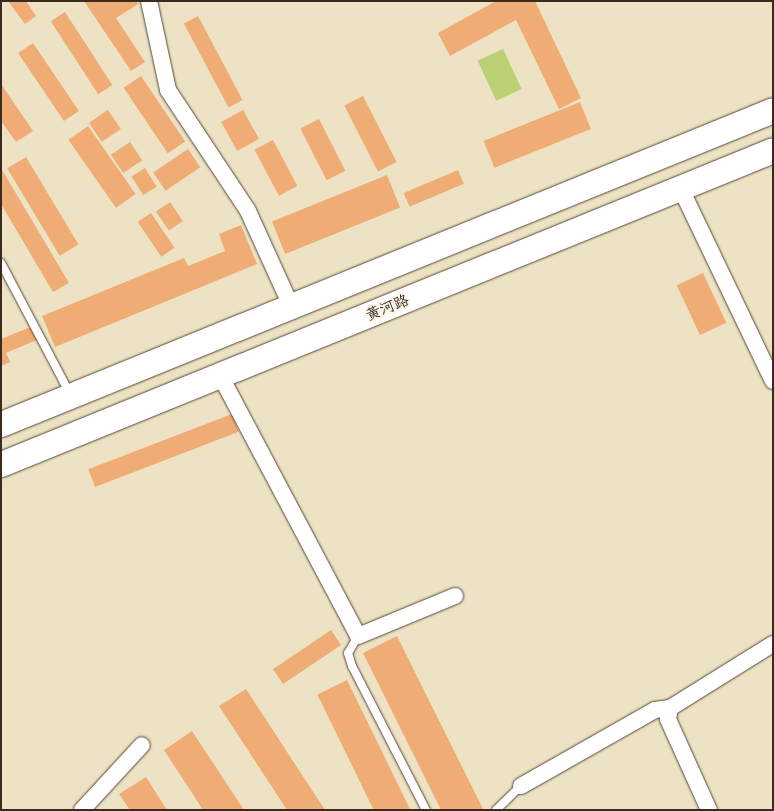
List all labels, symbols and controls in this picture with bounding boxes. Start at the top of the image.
street label: 黄河路 [363,290,411,324]

